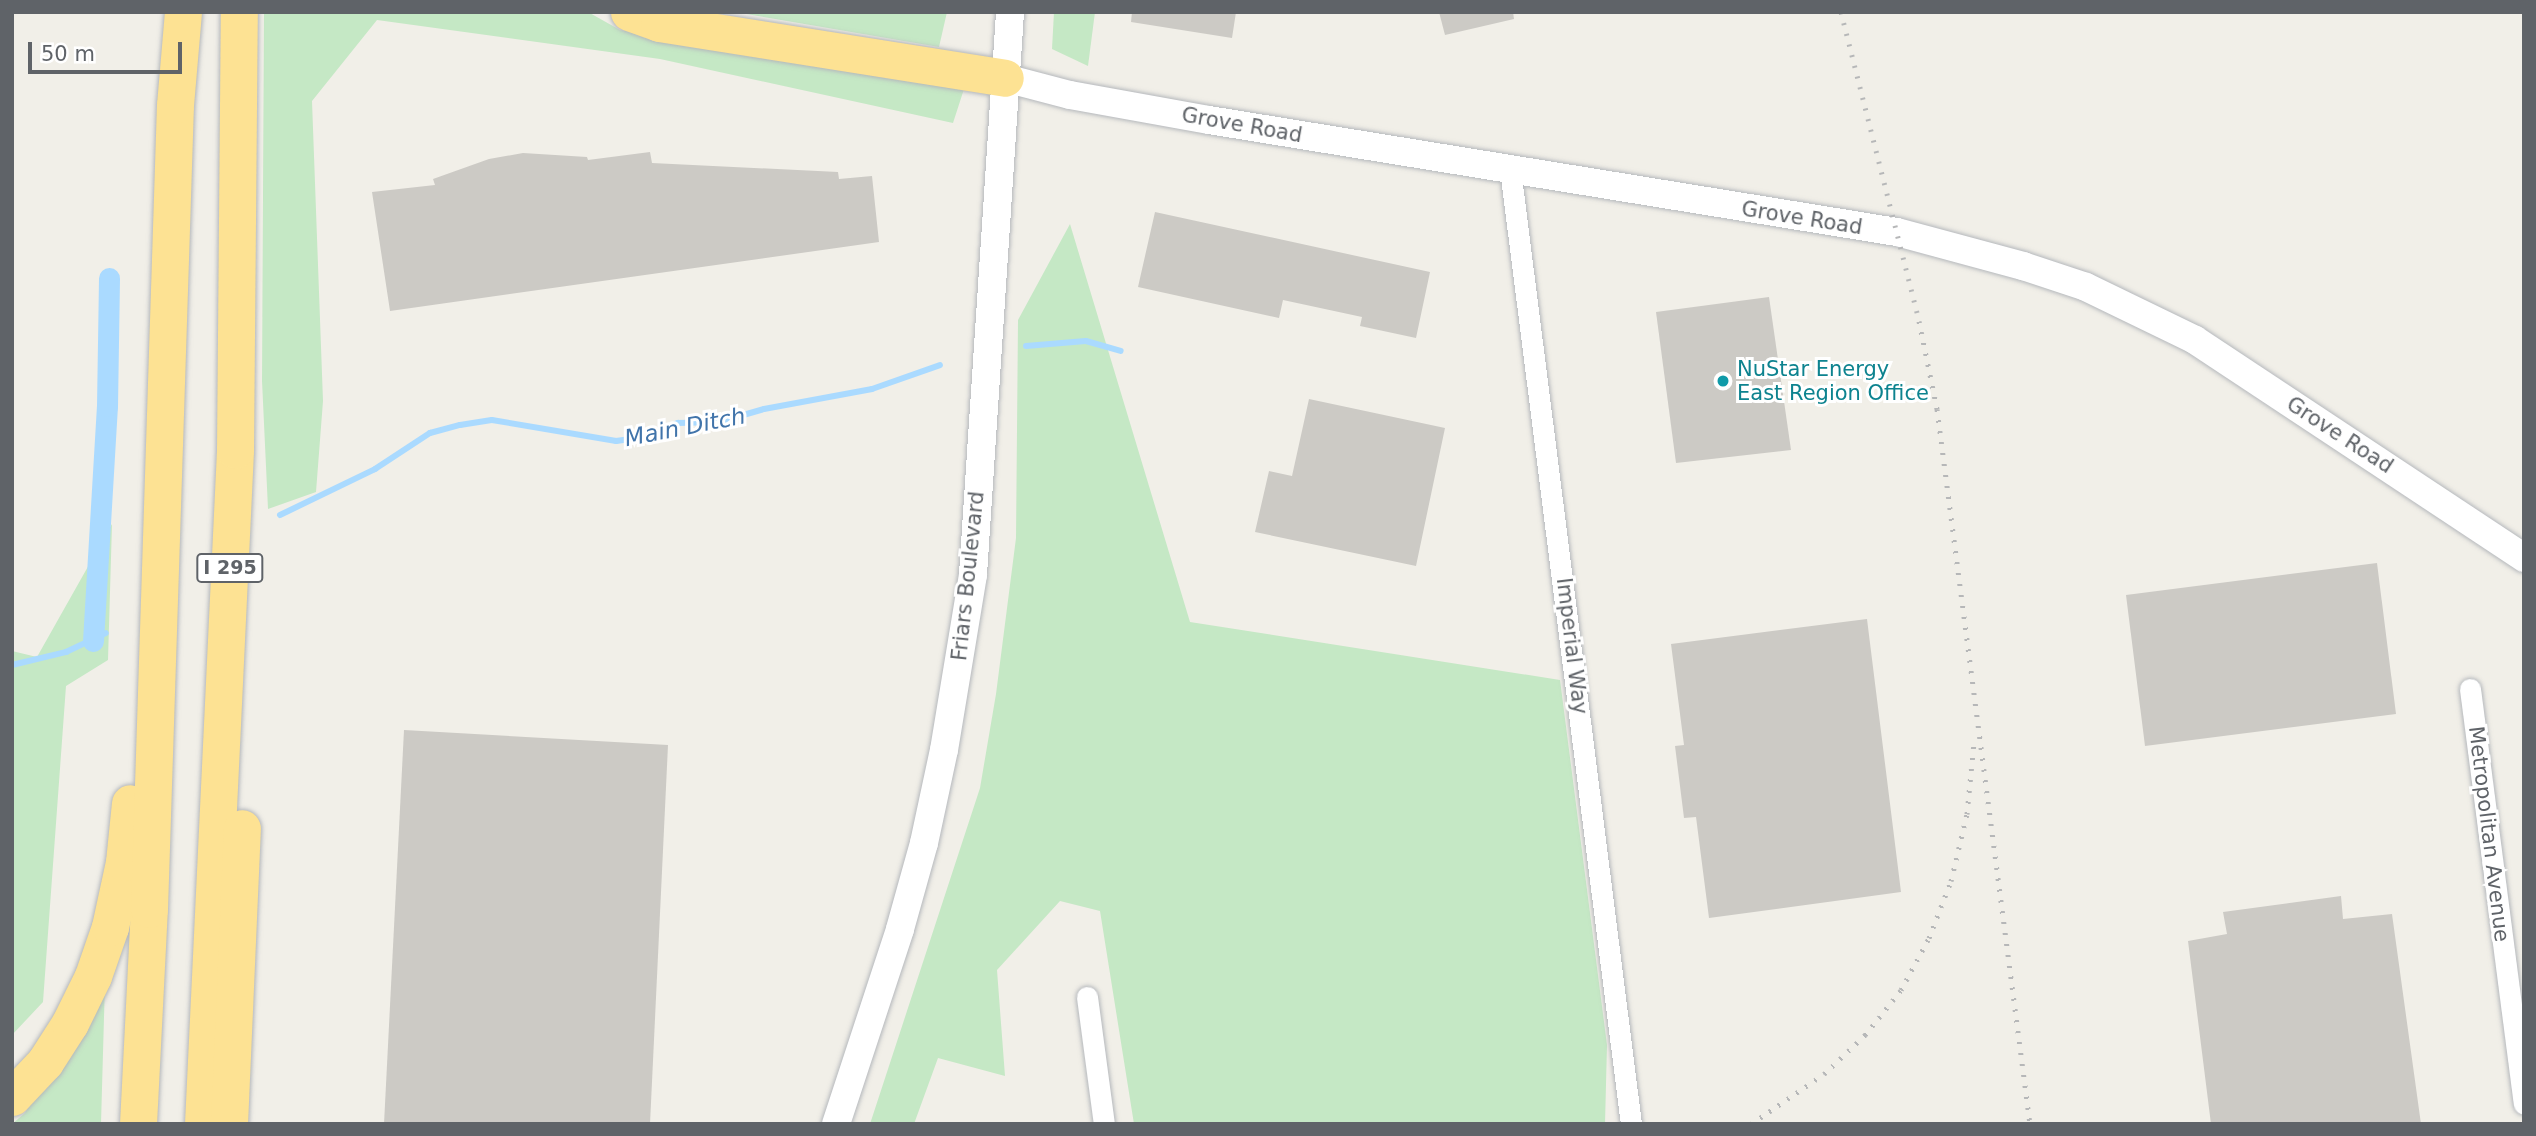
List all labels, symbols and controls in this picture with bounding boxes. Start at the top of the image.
scale bar [32,28,186,72]
text: 50 m [41,42,95,66]
street label: Grove Road [1180,102,1304,148]
street label: Grove Road [1740,196,1864,240]
place label: NuStar Energy East Region Office [1737,356,1929,406]
marker: NuStar Energy East Region Office [1715,373,1731,389]
street label: Grove Road [2282,391,2398,479]
water label: Main Ditch [622,402,748,452]
street label: Friars Boulevard [947,490,989,662]
road number: I 295 [195,552,265,583]
street label: Imperial Way [1551,576,1593,716]
street label: Metropolitan Avenue [2463,725,2515,943]

